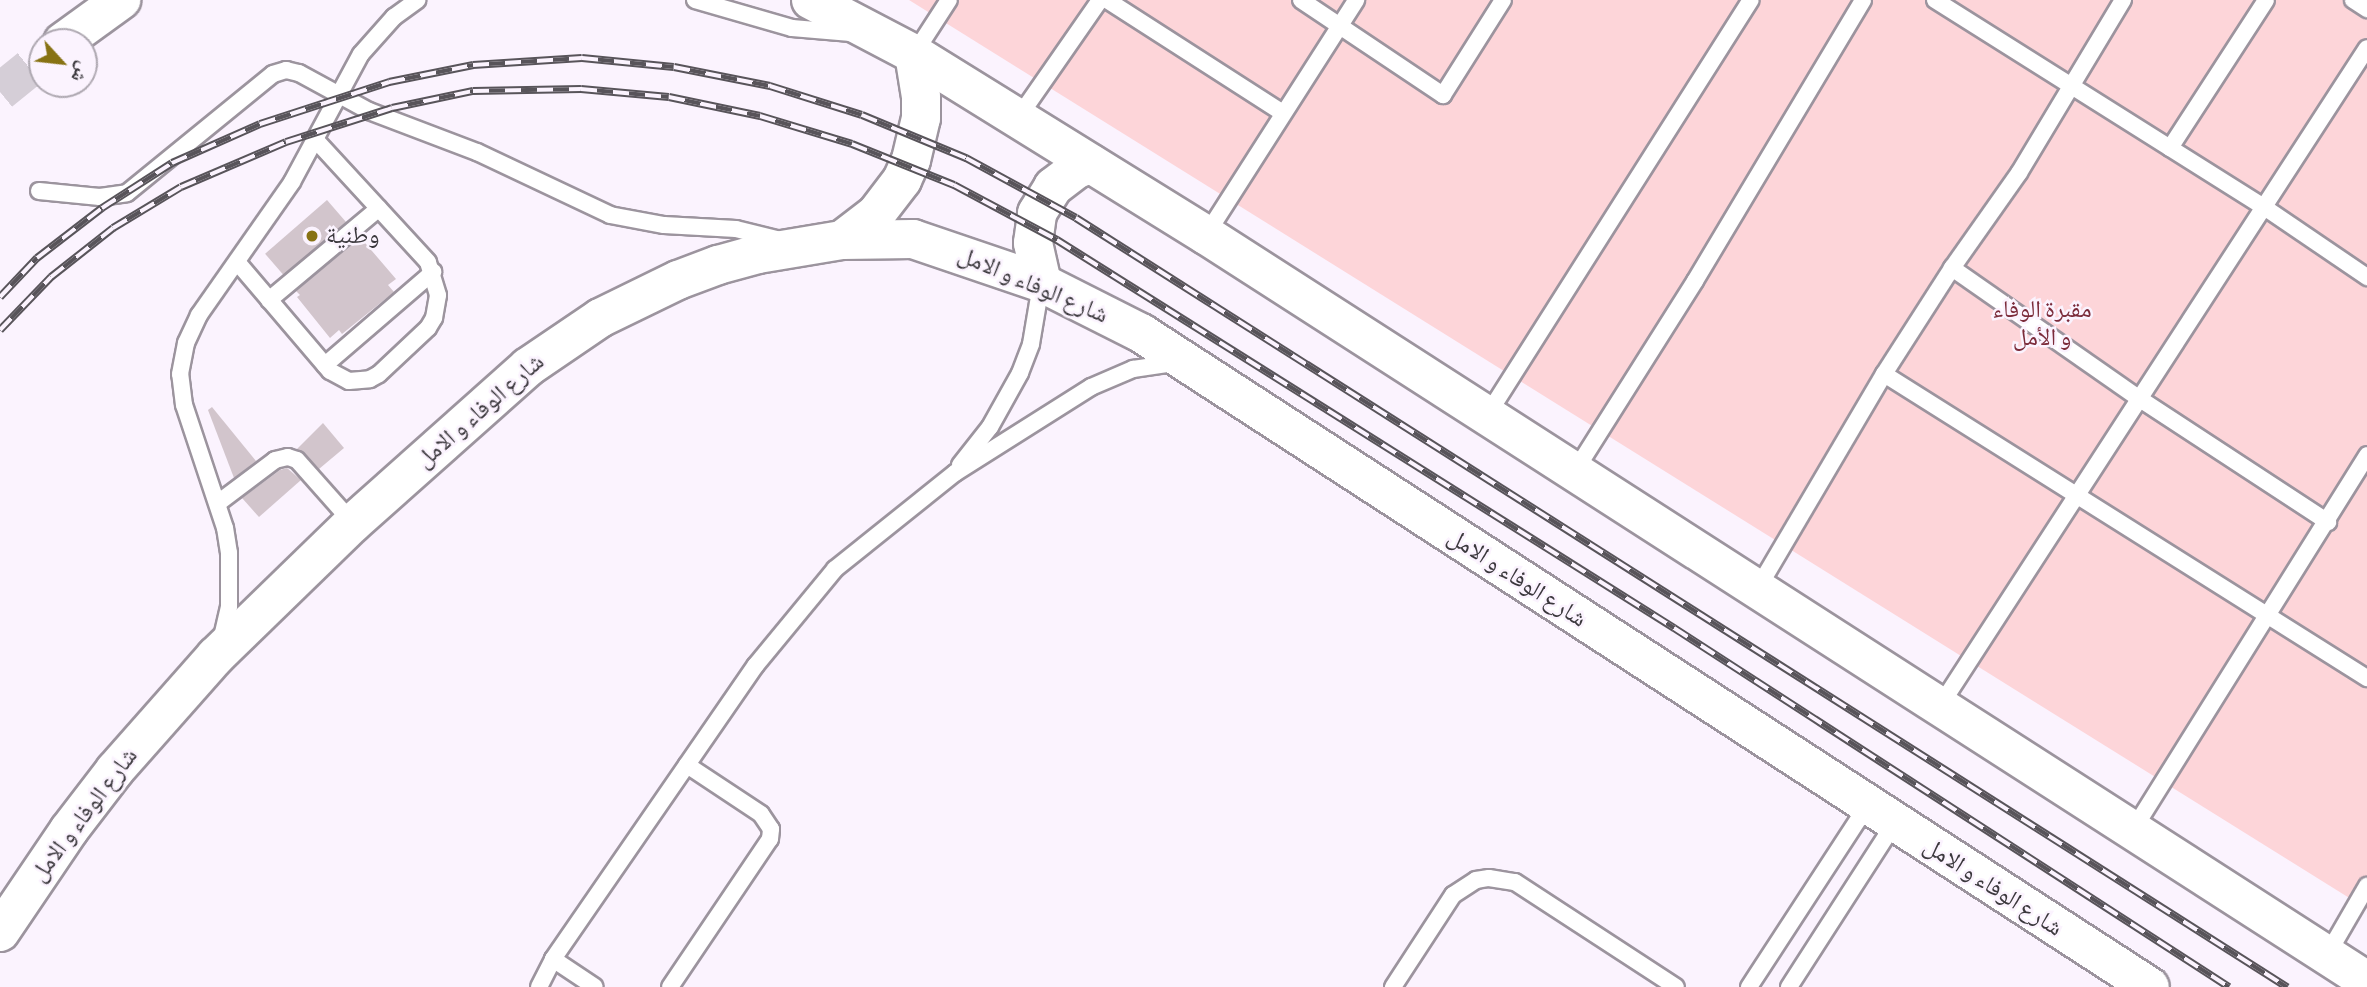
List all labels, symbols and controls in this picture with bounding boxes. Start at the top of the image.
north arrow [28,28,98,98]
text: ش [66,58,95,86]
place label: وطنية [326,222,380,250]
marker: وطنية [304,228,320,244]
street label: شارع الوفاء و الامل [954,240,1112,330]
park label: مقبرة الوفاء و الأمل [1992,296,2092,352]
street label: شارع الوفاء و الامل [410,348,550,474]
street label: شارع الوفاء و الامل [1442,522,1592,634]
street label: شارع الوفاء و الامل [24,742,144,888]
street label: شارع الوفاء و الامل [1918,831,2068,943]

